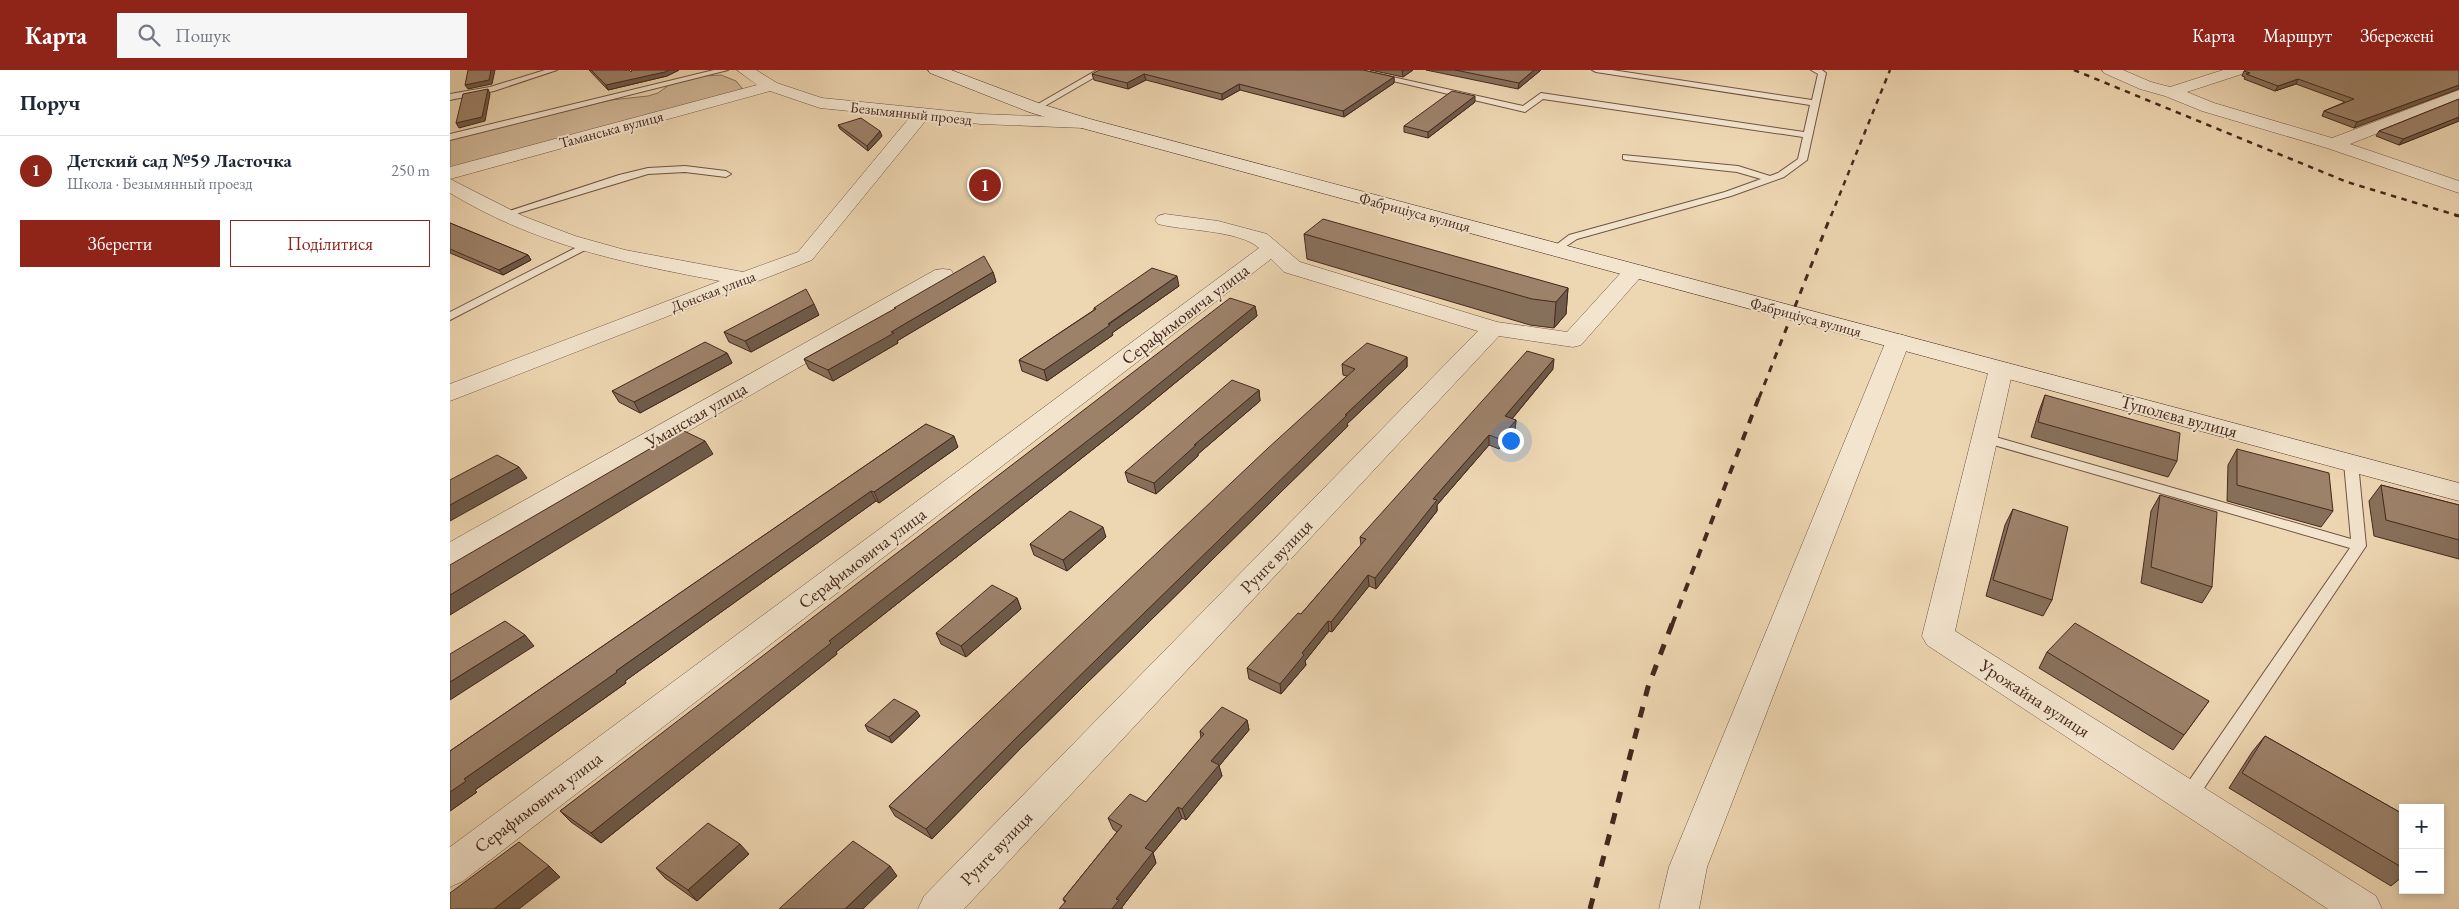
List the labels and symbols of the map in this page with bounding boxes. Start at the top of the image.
street label: Безымянный проезд [849,97,973,129]
street label: Таманська вулиця [557,106,665,152]
pin: 1 [969,166,1001,204]
street label: Фабриціуса вулиця [1357,188,1473,236]
street label: Серафимовича улица [1117,258,1254,370]
street label: Донская улица [668,266,758,316]
street label: Фабриціуса вулиця [1748,293,1864,341]
street label: Уманская улица [640,376,752,454]
street label: Туполєва вулиця [2118,389,2240,443]
your location [1498,428,1524,454]
street label: Серафимовича улица [794,502,931,614]
street label: Рунге вулиця [1235,514,1317,598]
street label: Урожайна вулиця [1975,653,2095,742]
street label: Серафимовича улица [470,746,607,858]
street label: Рунге вулиця [955,806,1037,890]

